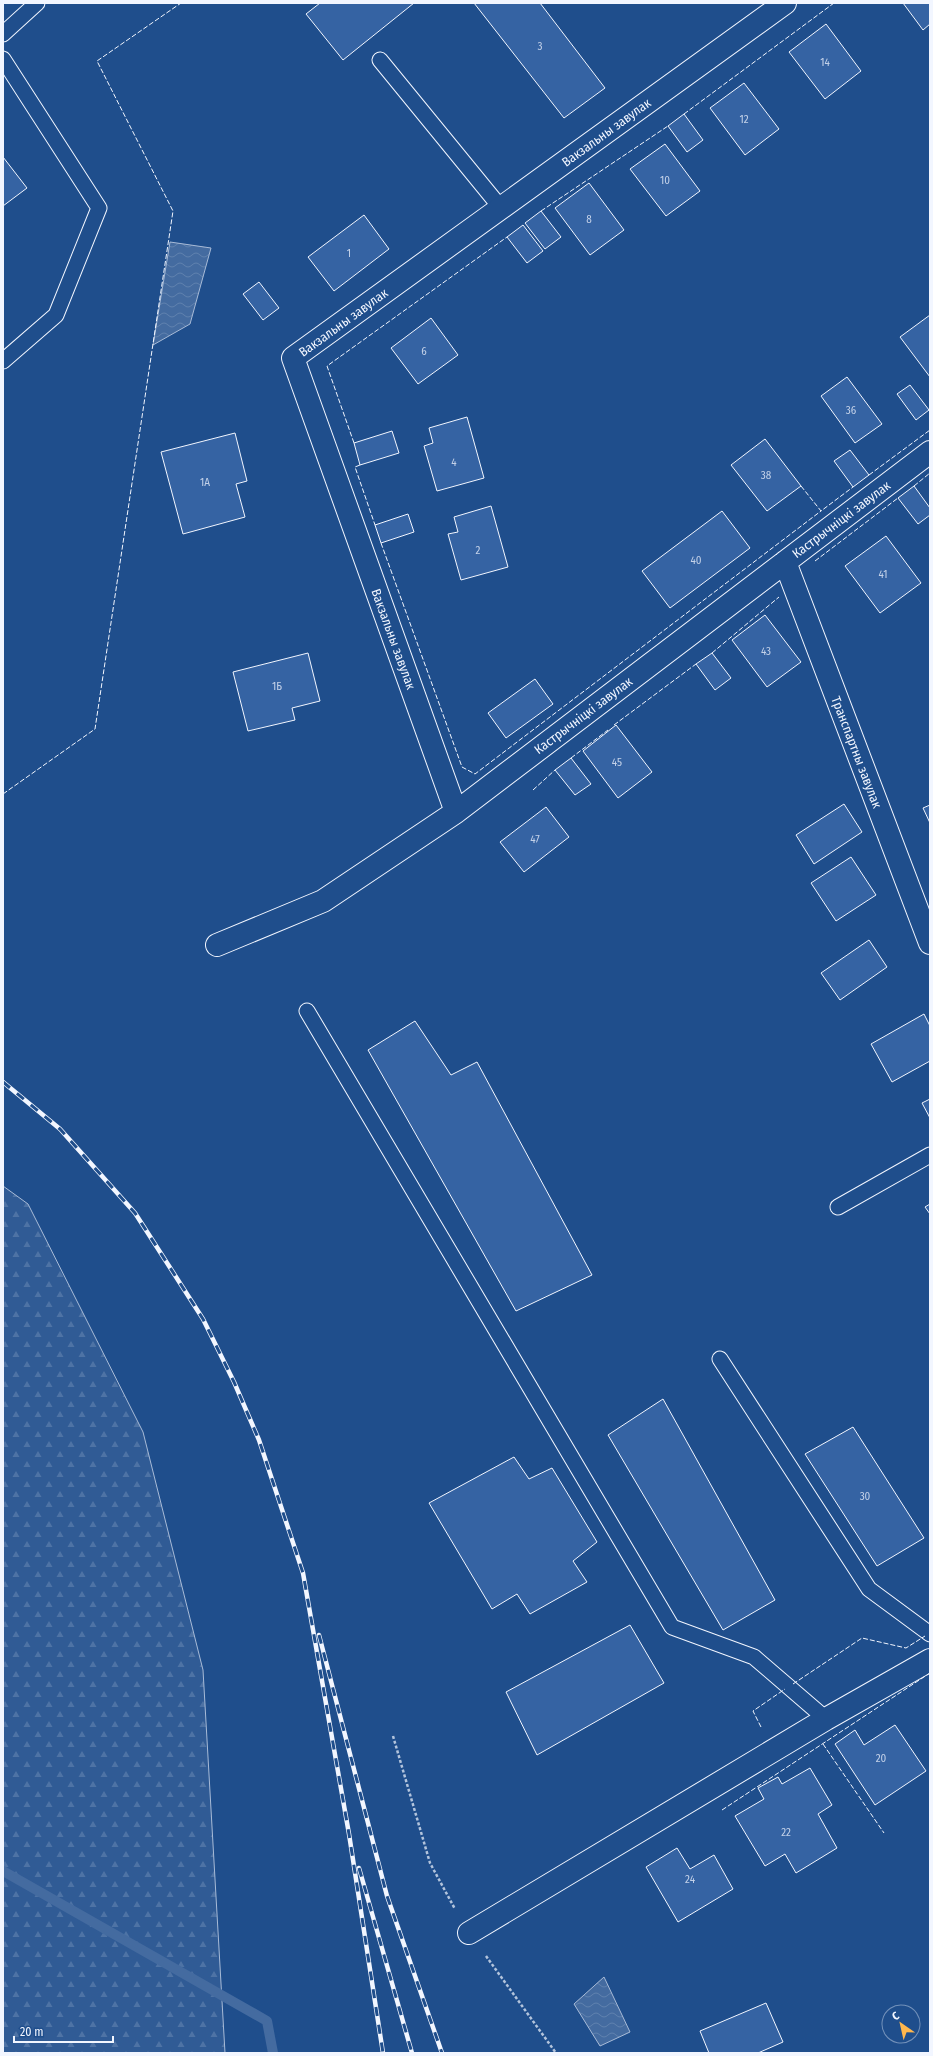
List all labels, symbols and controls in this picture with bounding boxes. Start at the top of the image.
house number: 3 [538,40,543,53]
house number: 14 [820,56,830,69]
street label: Вакзальны завулак [559,95,654,170]
house number: 12 [739,113,749,126]
house number: 10 [660,174,670,187]
house number: 8 [586,213,592,226]
house number: 1 [347,247,351,260]
street label: Вакзальны завулак [296,285,391,360]
house number: 6 [421,345,427,358]
house number: 36 [846,404,857,417]
house number: 4 [451,456,457,469]
house number: 38 [761,469,772,482]
house number: 1А [200,476,210,489]
street label: Кастрычніцкі завулак [789,478,893,561]
house number: 2 [476,544,481,557]
house number: 40 [690,554,702,567]
house number: 41 [878,568,888,581]
street label: Вакзальны завулак [368,587,419,692]
house number: 43 [761,645,771,658]
street label: Кастрычніцкі завулак [531,674,635,757]
house number: 1Б [272,680,282,693]
street label: Транспартны завулак [828,694,885,810]
house number: 45 [612,756,622,769]
house number: 47 [530,833,540,846]
house number: 30 [860,1490,871,1503]
house number: 20 [876,1752,887,1765]
house number: 22 [781,1826,791,1839]
house number: 24 [685,1873,696,1886]
north arrow [881,2004,921,2044]
text: С [890,2009,902,2023]
scale bar [14,2018,113,2044]
text: 20 m [20,2025,44,2039]

